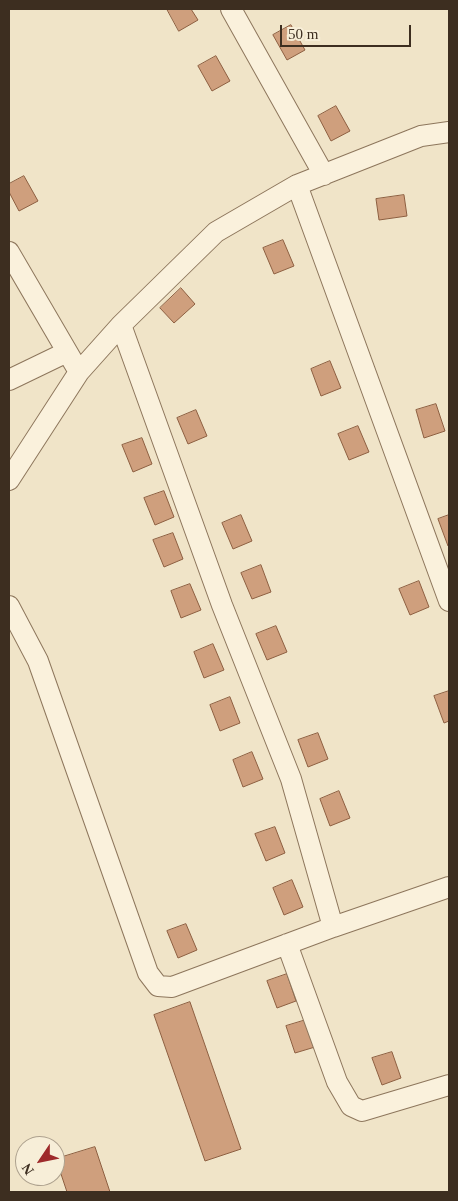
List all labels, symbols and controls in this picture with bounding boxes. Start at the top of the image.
scale bar [283,15,414,47]
text: 50 m [288,26,318,42]
north arrow [15,1136,65,1186]
text: N [19,1161,37,1177]

